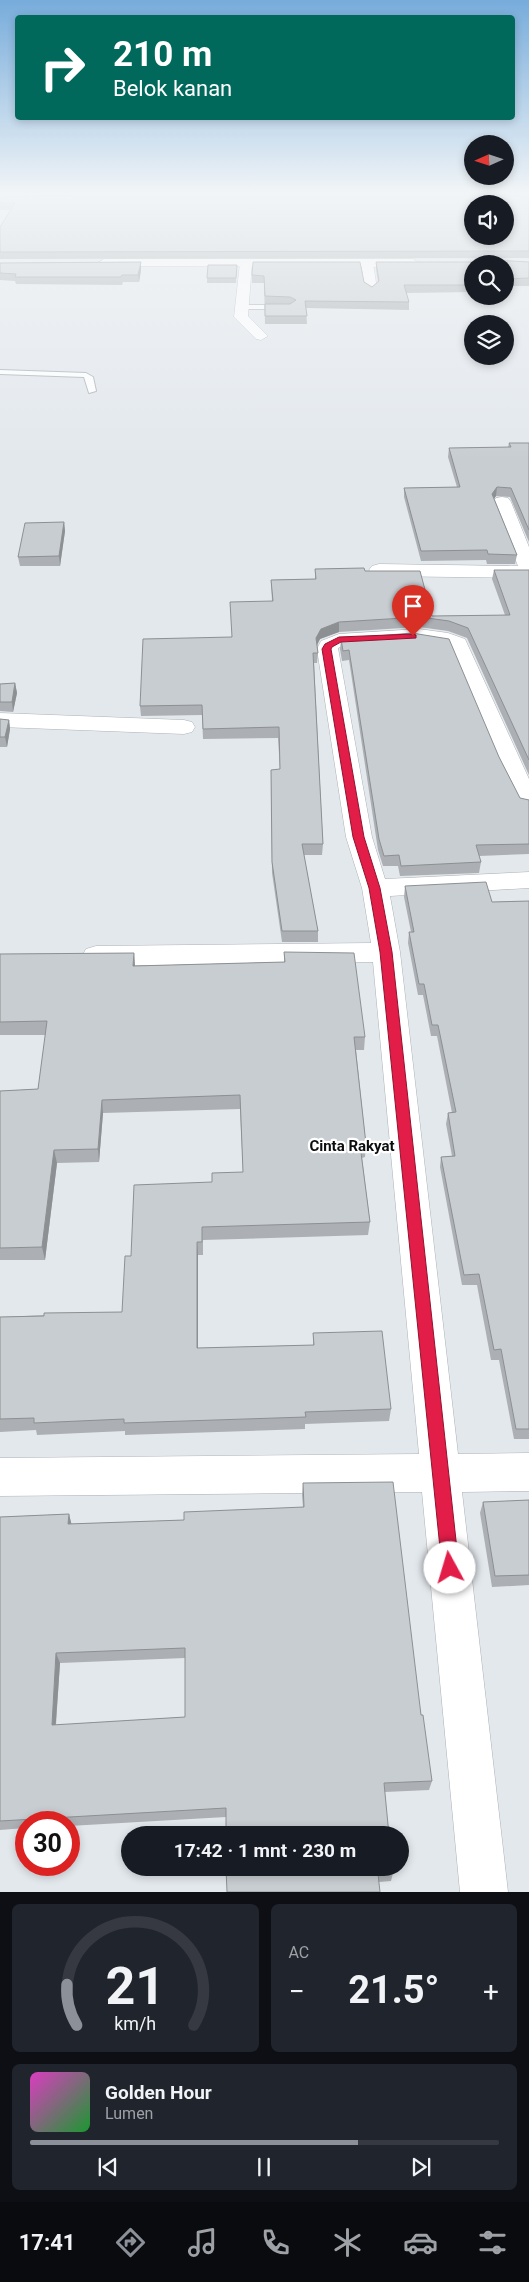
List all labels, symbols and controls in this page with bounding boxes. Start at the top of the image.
text: 210 m [113,34,212,75]
icon: right [30,35,95,100]
text: Belok kanan [113,76,232,101]
north arrow [464,135,514,185]
map controls [464,135,514,365]
button: sound [464,195,514,245]
button: search [464,255,514,305]
button: layers [464,315,514,365]
pin [392,585,434,636]
icon: arrive [399,592,427,620]
district label: Cinta Rakyat [309,1137,395,1155]
position arrow [423,1541,475,1593]
speed limit sign: 30 [15,1811,80,1876]
text: 17:42 · 1 mnt · 230 m [174,1839,356,1862]
text: AC [289,1943,309,1962]
text: 21 [105,1956,165,2017]
text: 21.5° [348,1968,439,2012]
text: − [289,1975,305,2008]
text: + [483,1975,499,2008]
text: km/h [114,2013,156,2034]
text: Golden Hour [105,2081,212,2104]
text: Lumen [105,2104,153,2123]
icon: previous [94,2153,122,2181]
icon: pause [250,2153,278,2181]
icon: next [407,2153,435,2181]
icon: directions [113,2225,148,2260]
icon: music [185,2225,220,2260]
icon: phone [258,2225,293,2260]
icon: climate [330,2225,365,2260]
icon: car [403,2225,438,2260]
icon: filters [475,2225,510,2260]
text: 17:41 [19,2230,75,2255]

